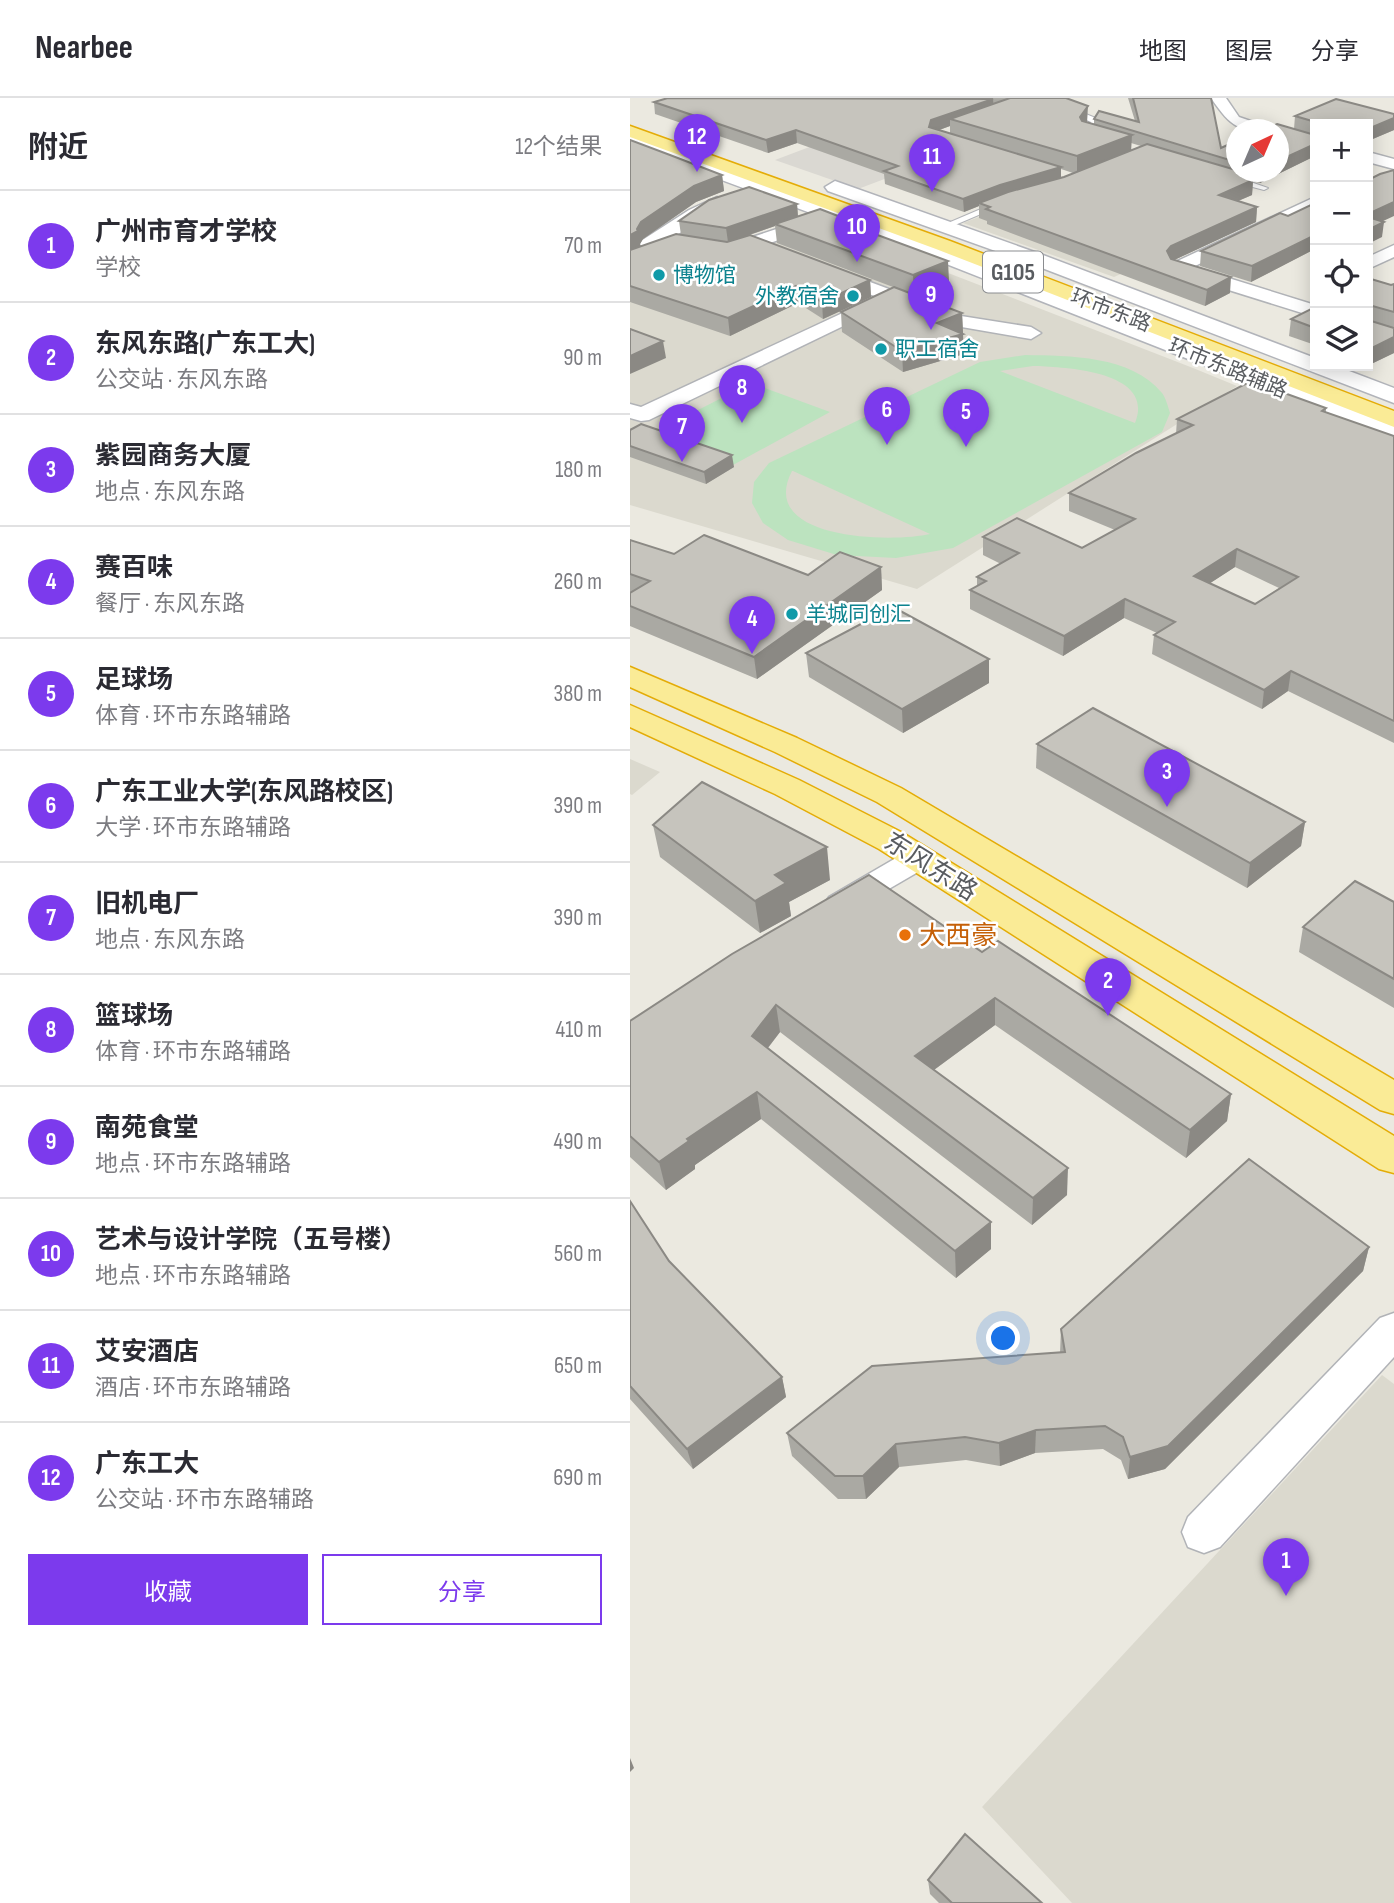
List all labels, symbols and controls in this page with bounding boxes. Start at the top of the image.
text: Nearbee [35,28,133,68]
text: 地图 [1139,37,1187,66]
text: 图层 [1225,37,1273,66]
text: 分享 [1311,37,1359,66]
pin: 12 [674,114,720,172]
north arrow [1226,119,1289,182]
map controls [1310,119,1373,371]
button: + [1310,119,1373,182]
text: 附近 [28,130,88,166]
text: 12个结果 [515,133,602,161]
pin: 11 [909,134,955,192]
button: − [1310,182,1373,245]
pin: 10 [834,204,880,262]
text: 广州市育才学校 [95,217,277,248]
text: 1 [46,232,56,260]
text: 70 m [564,232,602,260]
button: locate [1310,245,1373,308]
road number: G105 [983,252,1043,292]
text: 学校 [95,254,141,282]
place label: 博物馆 [673,263,736,288]
marker: 博物馆 [651,267,667,283]
pin: 9 [908,272,954,330]
place label: 外教宿舍 [755,284,839,309]
street label: 环市东路 [1067,284,1155,337]
marker: 外教宿舍 [845,288,861,304]
button: layers [1310,308,1373,371]
text: 东风东路(广东工大) [95,329,315,360]
street label: 环市东路辅路 [1165,333,1291,404]
place label: 职工宿舍 [895,337,979,362]
marker: 职工宿舍 [873,341,889,357]
text: 2 [46,344,56,372]
text: 90 m [563,344,602,372]
pin: 8 [719,365,765,423]
text: 公交站 · 东风东路 [95,366,268,394]
pin: 6 [864,387,910,445]
pin: 5 [943,389,989,447]
pin: 7 [659,404,705,462]
text: 紫园商务大厦 [95,441,251,472]
text: 3 [46,456,56,484]
text: 180 m [555,456,602,484]
text: 地点 · 东风东路 [95,478,245,506]
text: 赛百味 [95,553,173,584]
text: 4 [46,568,56,596]
text: 260 m [554,568,602,596]
text: 餐厅 · 东风东路 [95,590,245,618]
pin: 4 [729,596,775,654]
place label: 羊城同创汇 [806,602,911,627]
marker: 羊城同创汇 [784,606,800,622]
text: 足球场 [95,665,173,696]
text: 5 [46,680,56,708]
text: 380 m [554,680,602,708]
text: 体育 · 环市东路辅路 [95,702,291,730]
pin: 3 [1144,749,1190,807]
text: 广东工业大学(东风路校区) [95,777,393,808]
text: 6 [46,792,56,820]
text: 390 m [553,792,602,820]
text: 大学 · 环市东路辅路 [95,814,291,842]
street label: 东风东路 [878,827,983,908]
text: 旧机电厂 [95,889,199,920]
text: 7 [46,904,56,932]
text: 390 m [553,904,602,932]
place label: 大西豪 [919,921,997,952]
text: 地点 · 东风东路 [95,926,245,954]
marker: 大西豪 [897,927,913,943]
pin: 2 [1085,958,1131,1016]
text: 篮球场 [95,1001,173,1032]
text: 8 [46,1016,56,1044]
text: 410 m [556,1016,602,1044]
text: 体育 · 环市东路辅路 [95,1038,291,1066]
text: 南苑食堂 [95,1113,199,1144]
text: 9 [46,1128,56,1156]
text: 490 m [553,1128,602,1156]
text: 地点 · 环市东路辅路 [95,1150,291,1178]
text: 艺术与设计学院（五号楼） [95,1225,407,1256]
text: 10 [41,1240,61,1268]
text: 560 m [554,1240,602,1268]
text: 地点 · 环市东路辅路 [95,1262,291,1290]
your location [986,1321,1020,1355]
text: 艾安酒店 [95,1337,199,1368]
text: 11 [42,1352,60,1380]
text: 650 m [554,1352,602,1380]
text: 酒店 · 环市东路辅路 [95,1374,291,1402]
text: 广东工大 [95,1449,199,1480]
text: 12 [41,1464,61,1492]
text: 690 m [553,1464,602,1492]
text: 公交站 · 环市东路辅路 [95,1486,314,1514]
pin: 1 [1263,1538,1309,1596]
button: 收藏 [28,1554,308,1625]
button: 分享 [322,1554,602,1625]

